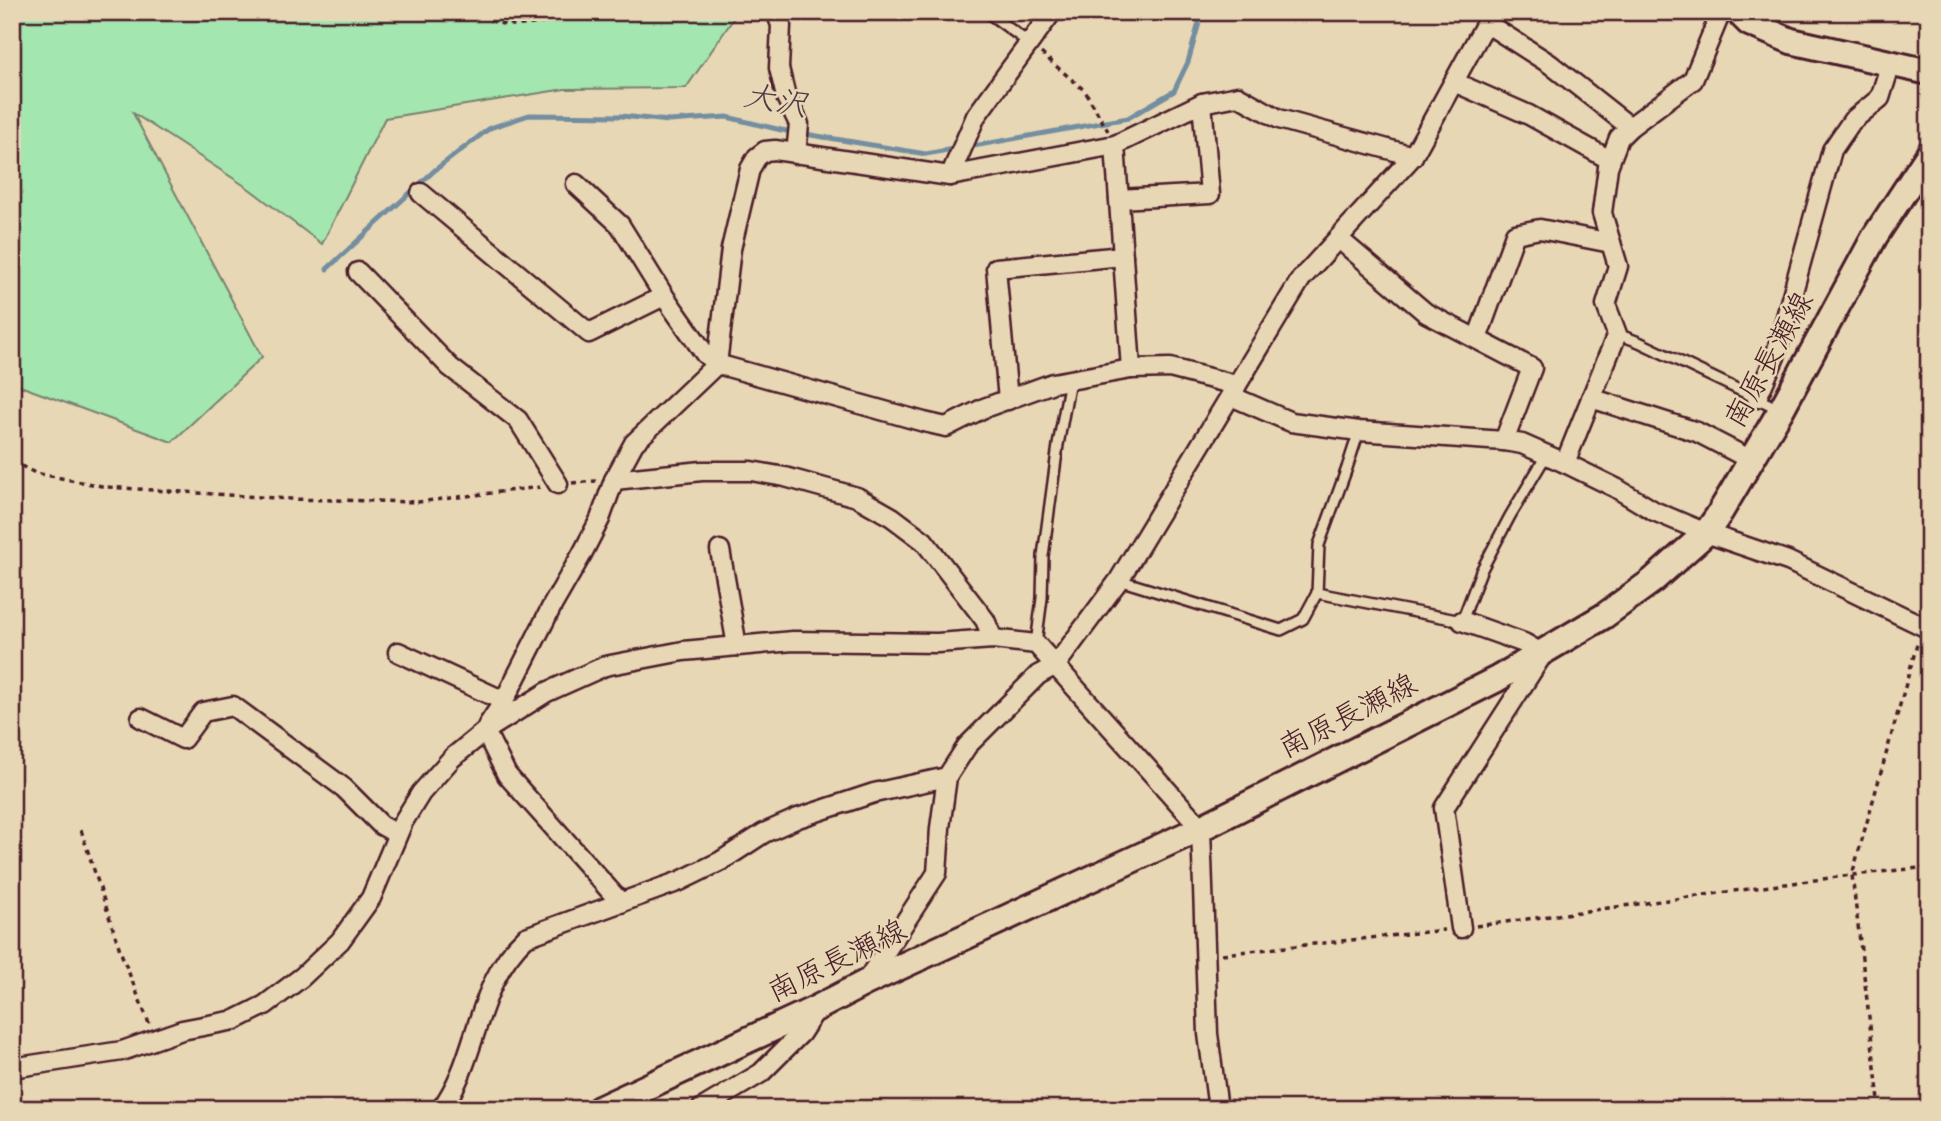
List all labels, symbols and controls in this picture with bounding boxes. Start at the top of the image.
water label: 大沢 [739,74,812,132]
street label: 南原長瀬線 [1715,285,1827,437]
street label: 南原長瀬線 [1272,664,1426,772]
street label: 南原長瀬線 [761,910,915,1016]

